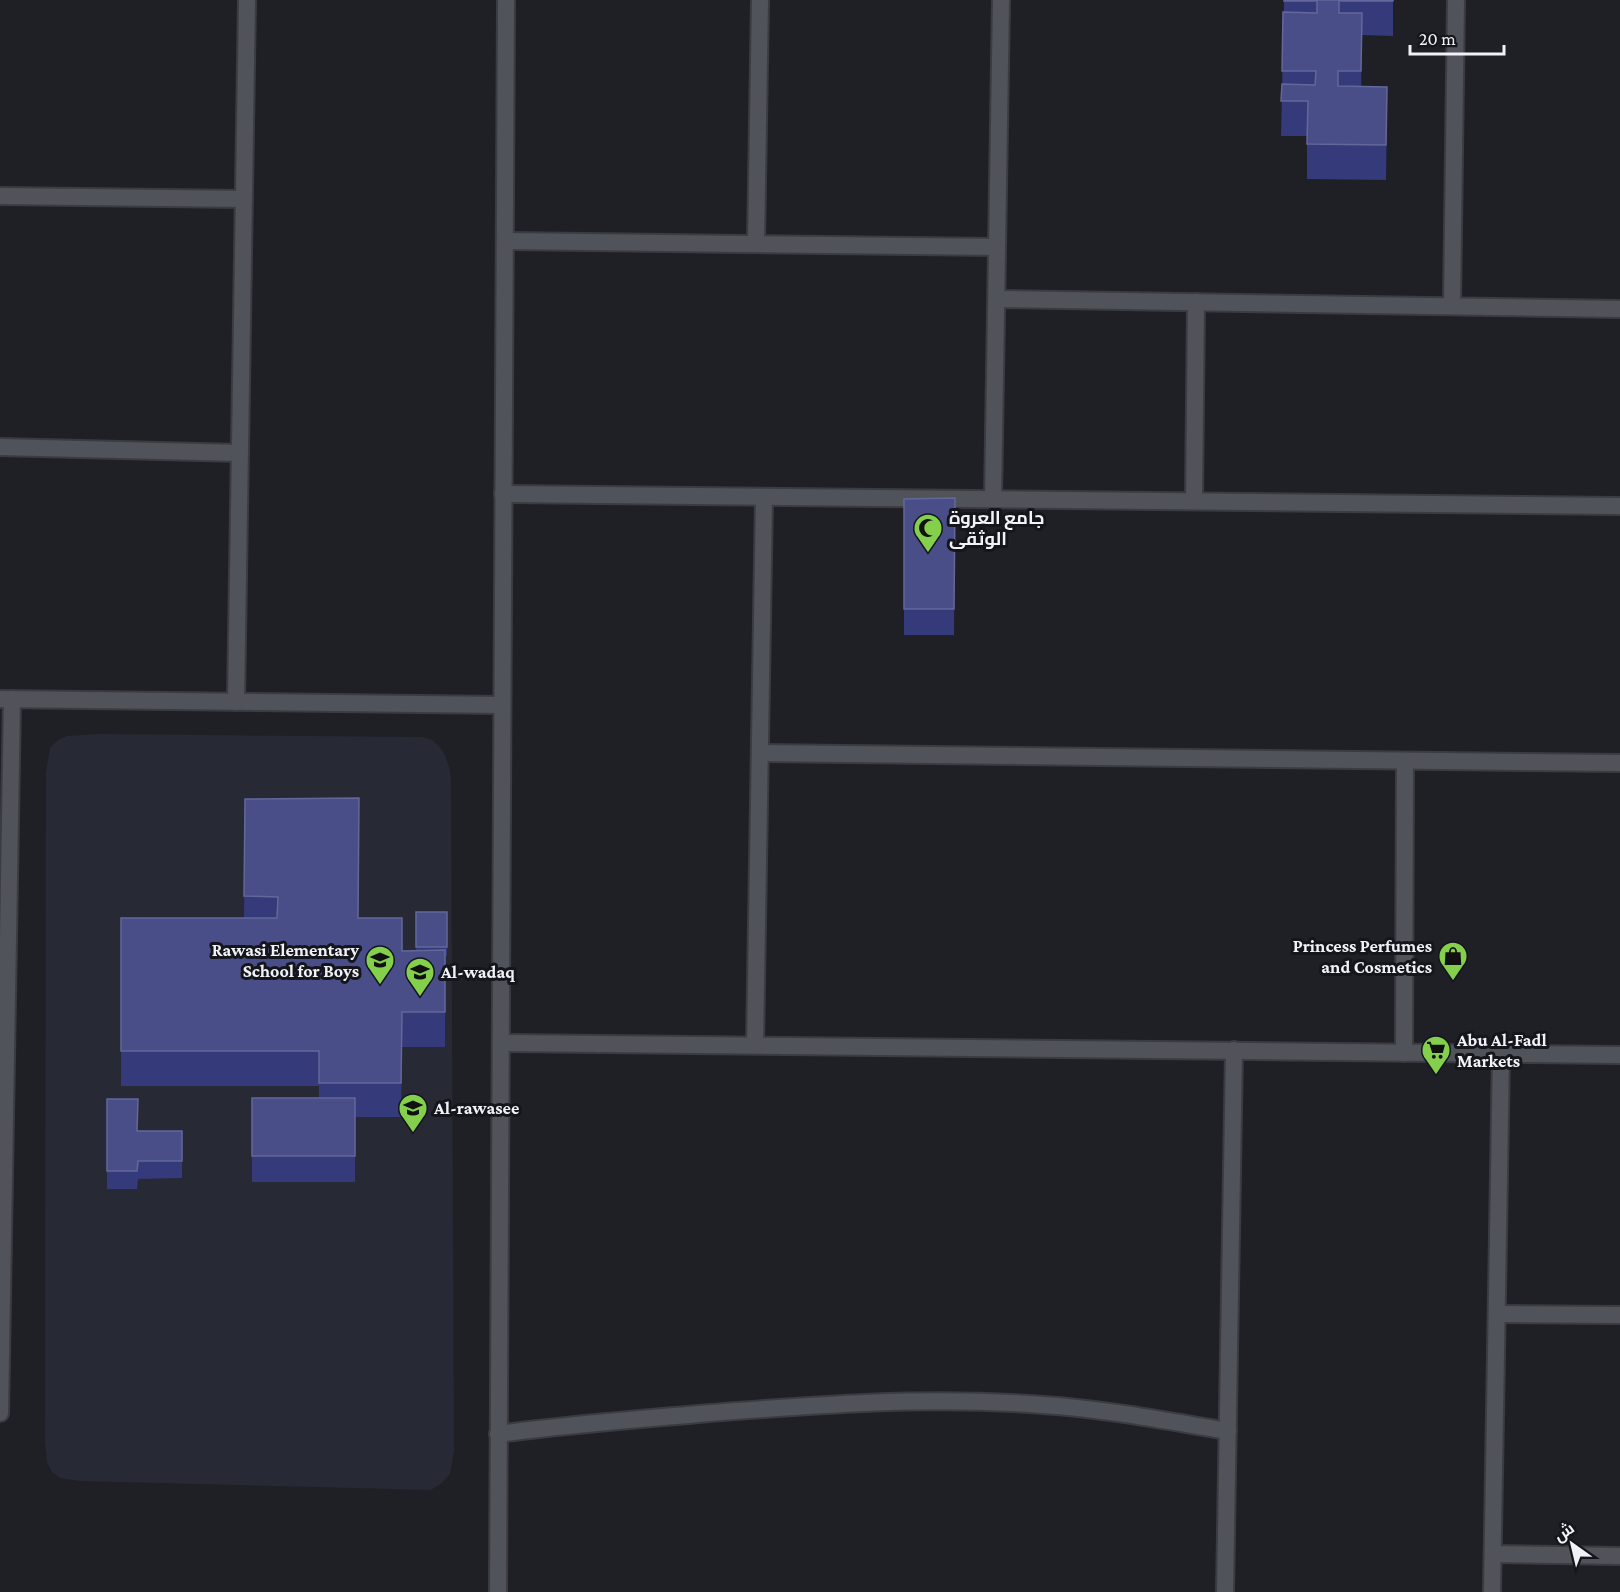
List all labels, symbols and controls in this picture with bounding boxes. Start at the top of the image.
scale bar [1410,18,1504,56]
text: 20 m [1419,29,1456,49]
place label: جامع العروة الوثقى [949,508,1044,550]
mosque icon: جامع العروة الوثقى [912,512,944,554]
place label: Princess Perfumes and Cosmetics [1293,936,1432,977]
place label: Rawasi Elementary School for Boys [212,940,359,981]
shop icon: Princess Perfumes and Cosmetics [1437,940,1469,982]
school or university icon: Rawasi Elementary School for Boys [364,944,396,986]
school or university icon: Al-wadaq [404,956,436,998]
place label: Al-wadaq [440,962,515,982]
place label: Abu Al-Fadl Markets [1456,1030,1547,1071]
supermarket icon: Abu Al-Fadl Markets [1420,1034,1452,1076]
school or university icon: Al-rawasee [397,1092,429,1134]
place label: Al-rawasee [433,1098,519,1118]
north arrow [1542,1514,1602,1574]
text: ش [1551,1519,1578,1546]

